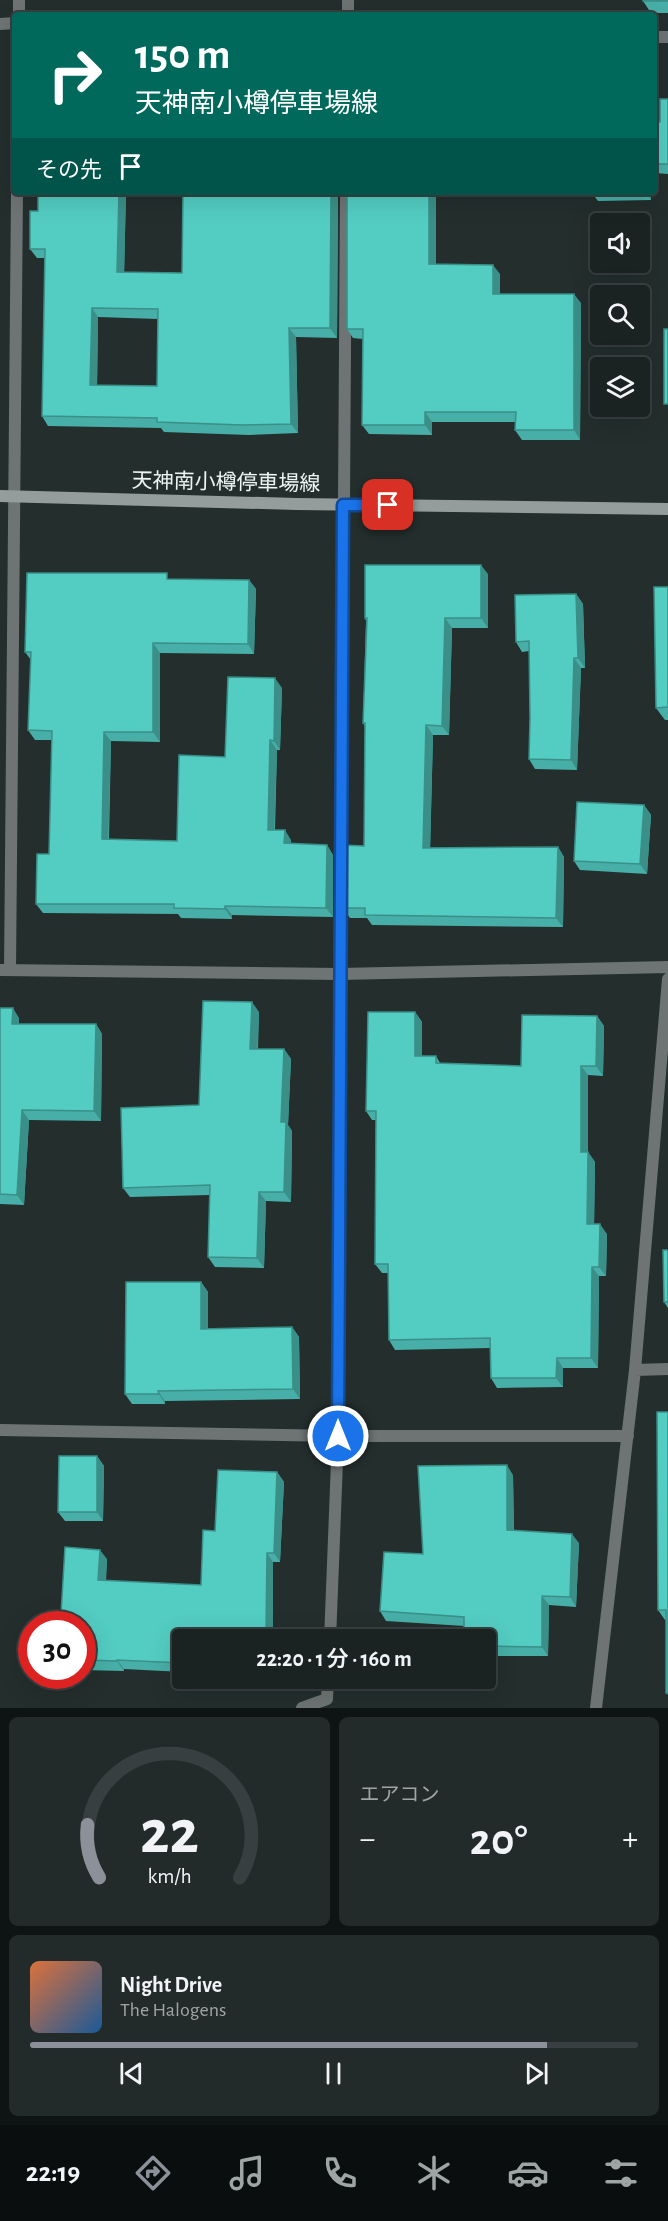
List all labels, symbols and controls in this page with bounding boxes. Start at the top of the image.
text: 150 m [135,34,230,76]
icon: right [36,36,114,114]
text: 天神南小樽停車場線 [135,90,378,117]
icon: arrive [114,150,147,183]
text: その先 [36,159,102,181]
map controls [590,213,650,417]
button: sound [590,213,650,273]
button: search [590,285,650,345]
button: layers [590,357,650,417]
street label: 天神南小樽停車場線 [131,469,321,495]
pin [362,479,413,530]
icon: arrive [371,488,404,521]
position arrow [306,1404,370,1468]
speed limit sign: 30 [18,1611,96,1689]
text: 22:20 · 1 分 · 160 m [256,1648,412,1670]
text: エアコン [360,1785,440,1805]
text: 22 [140,1802,199,1864]
text: 20° [470,1818,528,1863]
text: − [360,1823,375,1856]
text: + [622,1823,638,1856]
text: km/h [147,1867,191,1888]
text: Night Drive [120,1974,222,1996]
text: The Halogens [120,2000,226,2020]
icon: previous [115,2057,148,2090]
icon: pause [317,2057,350,2090]
icon: next [520,2057,553,2090]
icon: directions [132,2152,174,2194]
icon: music [226,2152,268,2194]
icon: phone [319,2152,361,2194]
icon: climate [413,2152,455,2194]
icon: car [507,2152,549,2194]
icon: filters [600,2152,642,2194]
text: 22:19 [26,2159,80,2186]

